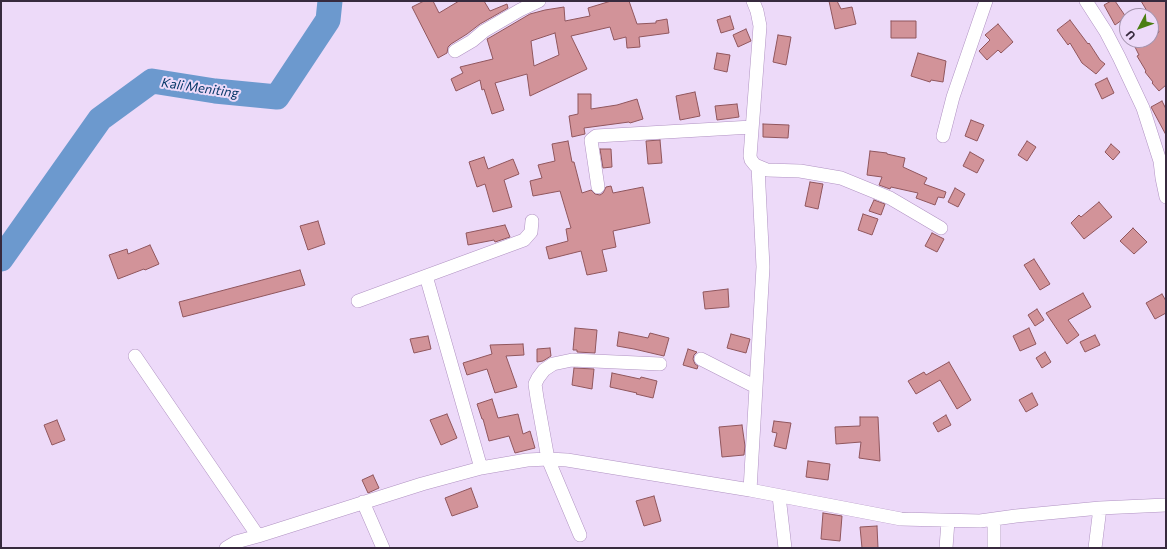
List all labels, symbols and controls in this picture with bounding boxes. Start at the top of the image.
north arrow [1119,8,1159,48]
text: U [1123,28,1138,43]
water label: Kali Meniting [160,75,240,101]

